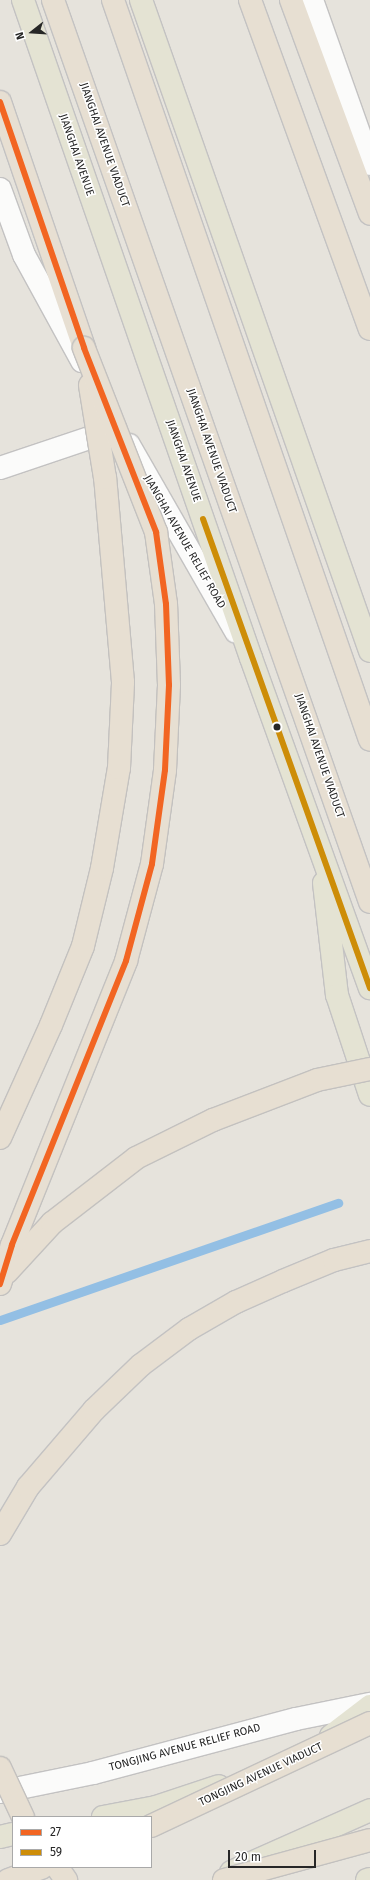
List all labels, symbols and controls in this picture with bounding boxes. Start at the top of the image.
north arrow [12,12,52,52]
text: N [13,30,27,41]
street label: JIANGHAI AVENUE VIADUCT [76,81,132,209]
street label: JIANGHAI AVENUE [56,112,96,198]
street label: JIANGHAI AVENUE VIADUCT [183,387,239,515]
street label: JIANGHAI AVENUE [163,418,203,504]
street label: JIANGHAI AVENUE RELIEF ROAD [140,473,228,611]
street label: JIANGHAI AVENUE VIADUCT [291,692,347,820]
unlabelled marker [272,722,282,732]
street label: TONGJING AVENUE RELIEF ROAD [108,1721,262,1775]
street label: TONGJING AVENUE VIADUCT [197,1741,325,1809]
legend [12,1816,152,1868]
text: 27 [50,1825,61,1839]
scale bar [230,1842,318,1868]
text: 59 [50,1845,62,1859]
text: 20 m [235,1850,261,1864]

